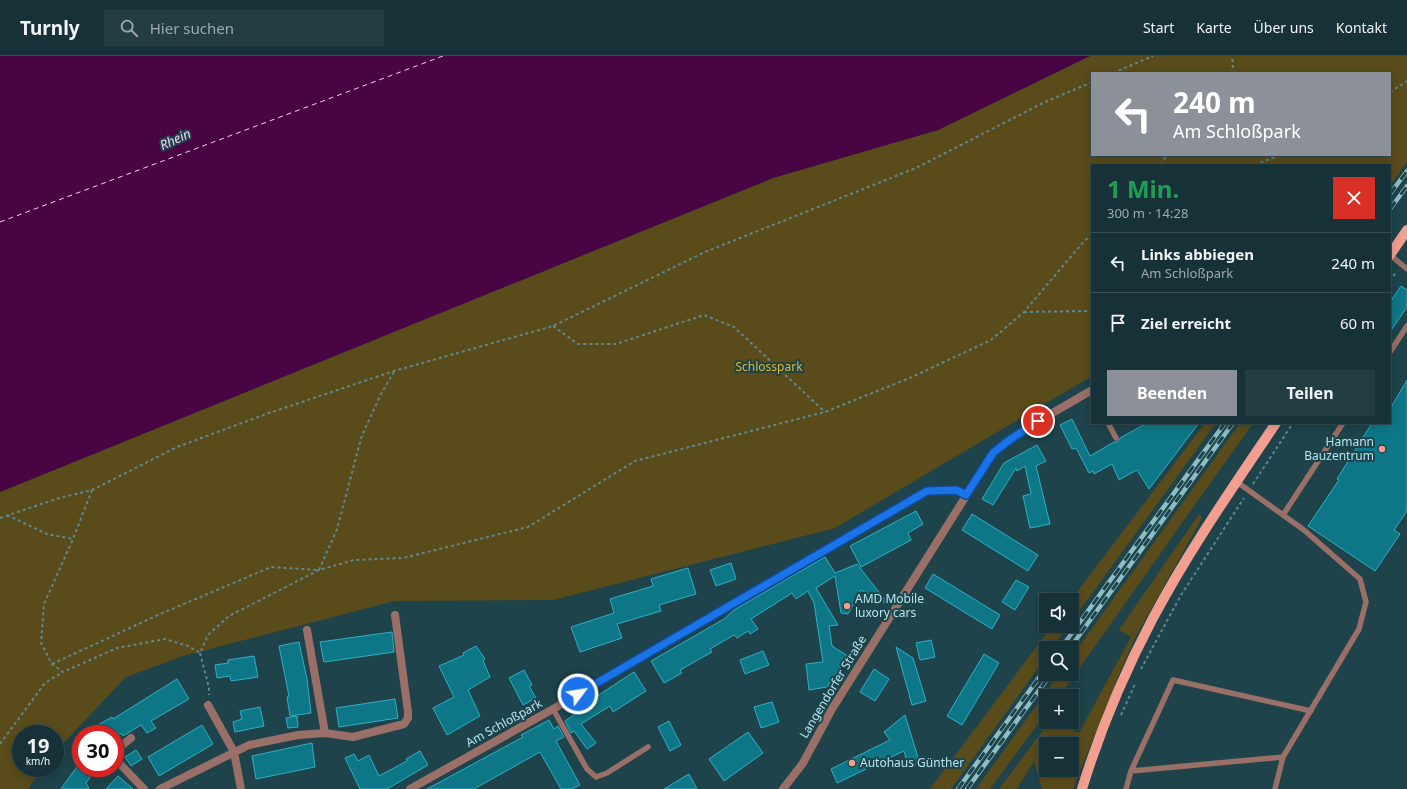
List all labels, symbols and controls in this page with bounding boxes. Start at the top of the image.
search box [104,10,384,46]
text: Turnly [20,15,80,41]
icon: search [118,17,140,39]
text: Hier suchen [150,18,234,38]
text: Start [1143,18,1174,37]
text: Karte [1196,18,1232,37]
text: Über uns [1254,18,1314,37]
text: Kontakt [1336,18,1387,37]
text: 240 m [1173,83,1256,121]
icon: left [1107,88,1159,140]
text: Am Schloßpark [1173,119,1301,143]
water label: Rhein [157,124,193,154]
text: 1 Min. [1107,172,1179,205]
button: close [1333,177,1375,219]
text: 300 m · 14:28 [1107,204,1188,222]
text: Links abbiegen [1141,244,1254,264]
icon: left [1107,252,1129,274]
text: 240 m [1331,253,1375,273]
text: Am Schloßpark [1141,264,1233,282]
icon: arrive [1107,312,1129,334]
text: Ziel erreicht [1141,313,1231,333]
text: 60 m [1340,313,1375,333]
park label: Schlosspark [735,358,803,375]
button: Beenden [1107,370,1237,416]
button: Teilen [1245,370,1375,416]
pin [1021,404,1055,438]
icon: arrive [1027,410,1049,432]
place label: Hamann Bauzentrum [1304,433,1374,464]
marker: Hamann Bauzentrum [1377,444,1387,454]
place label: AMD Mobile luxory cars [855,590,924,621]
map controls [1039,593,1079,777]
button: sound [1039,593,1079,633]
marker: AMD Mobile luxory cars [842,601,852,611]
street label: Langendorfer Straße [795,632,870,741]
button: search [1039,641,1079,681]
position arrow [557,673,599,715]
button: + [1039,689,1079,729]
street label: Am Schloßpark [462,694,546,751]
speed limit sign: 30 [72,725,124,777]
text: 19 [27,732,49,759]
button: − [1039,737,1079,777]
text: km/h [26,754,50,768]
place label: Autohaus Günther [860,754,964,771]
marker: Autohaus Günther [847,758,857,768]

